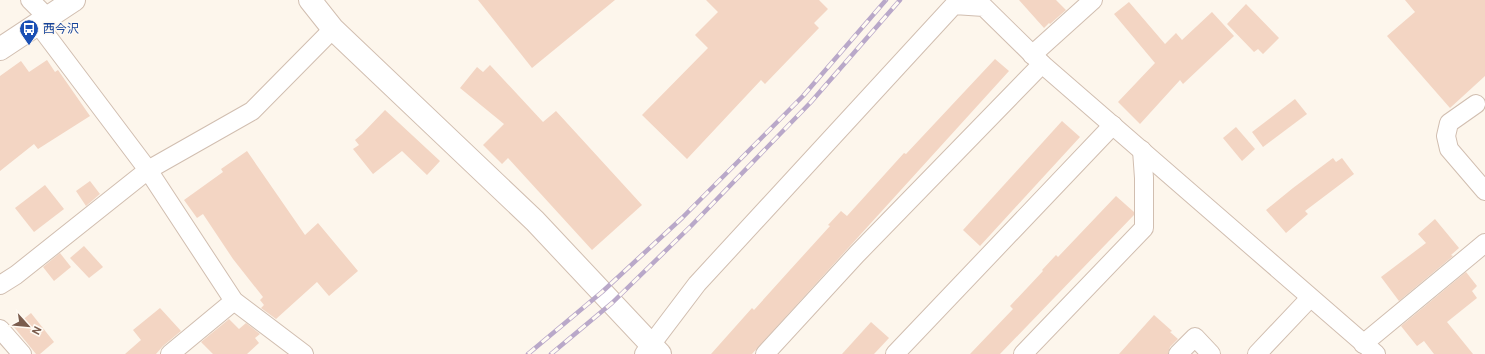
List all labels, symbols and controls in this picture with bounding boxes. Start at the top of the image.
bus stop icon: 西今沢 [18,18,40,46]
place label: 西今沢 [43,22,79,36]
north arrow [8,306,48,346]
text: N [29,324,44,337]

